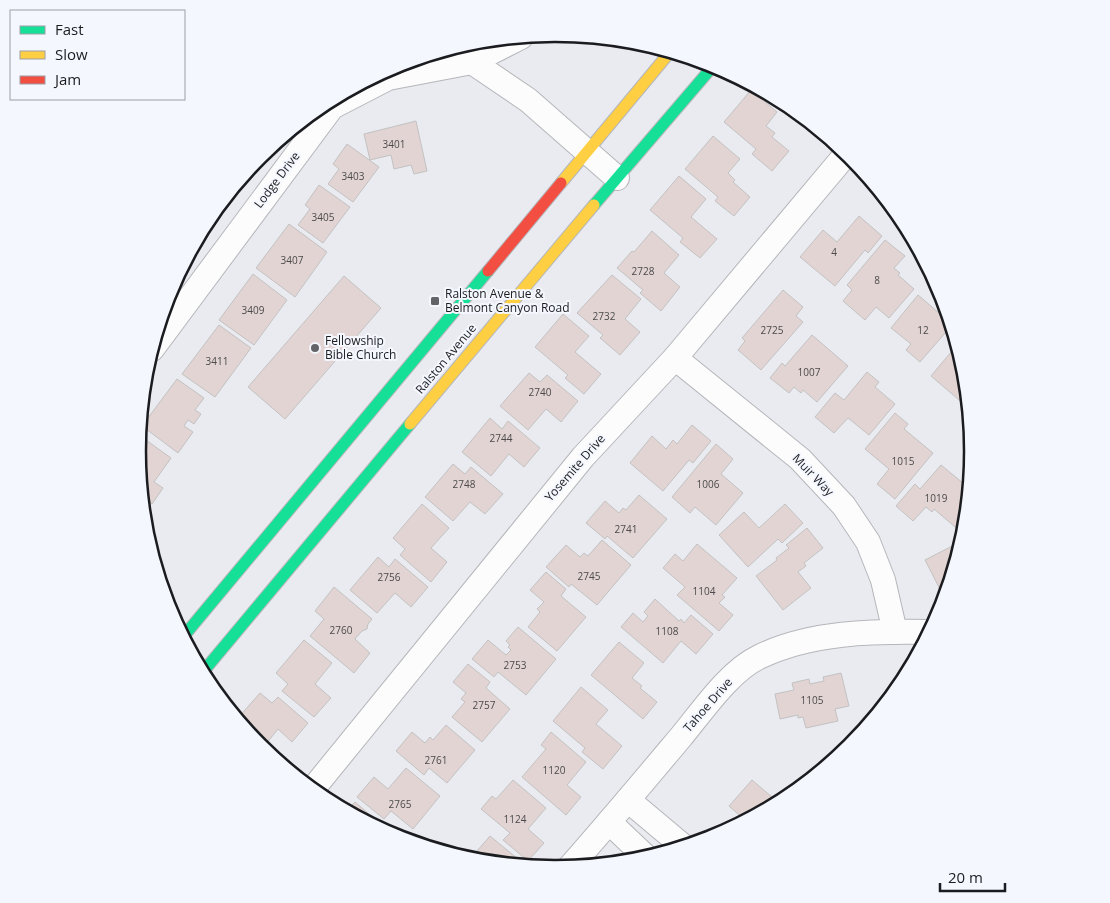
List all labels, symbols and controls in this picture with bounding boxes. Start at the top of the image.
legend [10,10,185,100]
text: Fast [55,19,84,39]
text: Slow [55,44,88,64]
text: Jam [53,69,81,89]
house number: 3401 [383,137,405,151]
street label: Lodge Drive [250,148,304,211]
house number: 3403 [342,169,365,183]
house number: 3405 [312,210,335,224]
house number: 4 [831,245,837,259]
house number: 3407 [281,253,304,267]
house number: 2728 [632,264,655,278]
house number: 8 [874,273,880,287]
place label: Ralston Avenue & Belmont Canyon Road [445,285,570,316]
marker: Ralston Avenue & Belmont Canyon Road [429,295,441,307]
house number: 3409 [242,303,265,317]
house number: 2732 [593,309,616,323]
street label: Ralston Avenue [411,320,480,397]
house number: 2725 [761,323,784,337]
house number: 12 [917,323,929,337]
place label: Fellowship Bible Church [325,332,396,363]
marker: Fellowship Bible Church [309,342,321,354]
house number: 3411 [206,354,228,368]
house number: 1007 [798,365,821,379]
house number: 2740 [529,385,552,399]
street label: Yosemite Drive [541,430,609,505]
house number: 2744 [490,431,513,445]
street label: Muir Way [789,450,839,500]
house number: 1015 [892,454,915,468]
house number: 2748 [453,477,476,491]
house number: 1006 [697,477,720,491]
house number: 1019 [925,491,948,505]
house number: 2741 [615,522,637,536]
house number: 2745 [578,569,601,583]
house number: 2756 [378,570,401,584]
house number: 1104 [693,584,716,598]
house number: 2760 [330,623,353,637]
house number: 1108 [656,624,679,638]
house number: 2753 [504,658,527,672]
street label: Tahoe Drive [679,674,736,736]
house number: 1105 [801,693,824,707]
house number: 2757 [473,698,496,712]
house number: 2761 [425,753,447,767]
house number: 1120 [543,763,566,777]
house number: 2765 [389,797,412,811]
house number: 1124 [504,812,527,826]
scale bar [940,860,1005,892]
text: 20 m [948,867,983,887]

